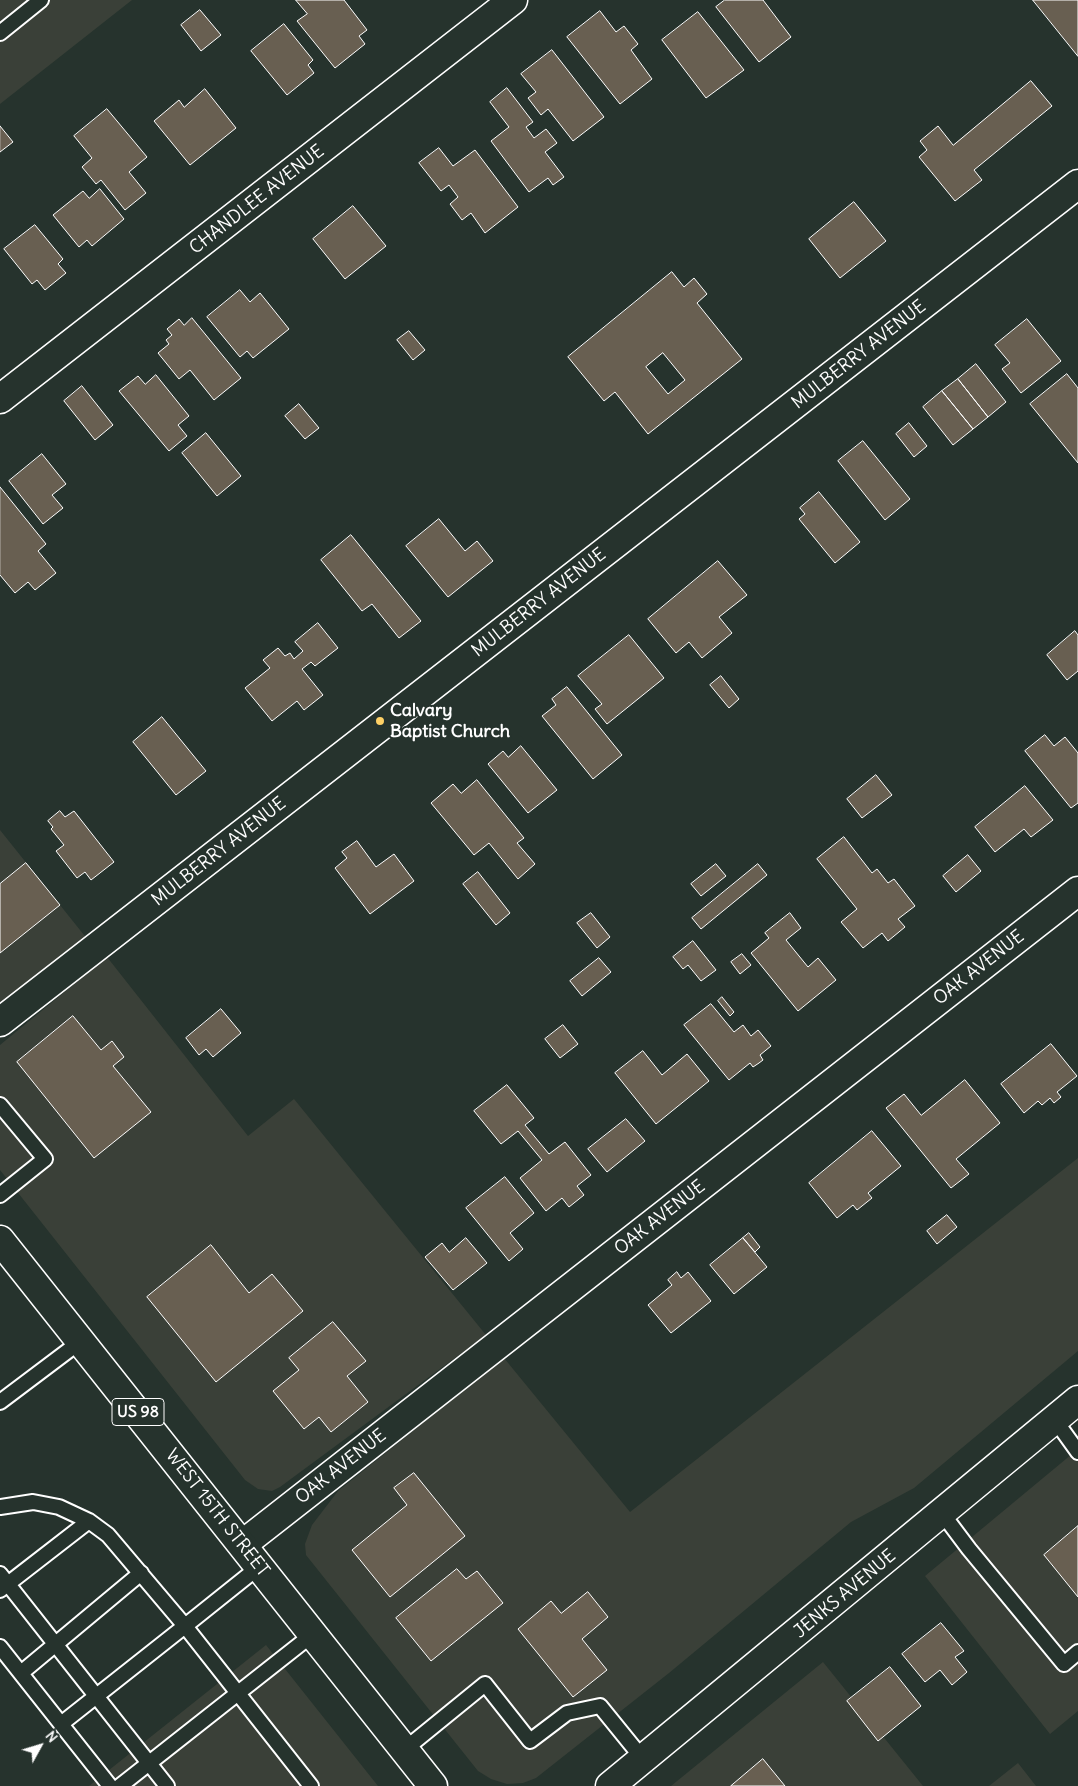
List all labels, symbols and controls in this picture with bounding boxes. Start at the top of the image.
street label: CHANDLEE AVENUE [185,141,329,259]
street label: MULBERRY AVENUE [788,296,930,414]
street label: MULBERRY AVENUE [468,544,610,662]
place label: Calvary Baptist Church [390,700,510,742]
marker: Calvary Baptist Church [374,715,386,727]
street label: MULBERRY AVENUE [148,793,290,911]
street label: OAK AVENUE [929,926,1029,1010]
street label: OAK AVENUE [610,1176,710,1260]
road number: US 98 [112,1398,164,1425]
street label: OAK AVENUE [291,1425,391,1509]
street label: WEST 15TH STREET [160,1445,274,1581]
street label: JENKS AVENUE [790,1545,900,1643]
north arrow [15,1721,65,1771]
text: N [42,1727,62,1746]

